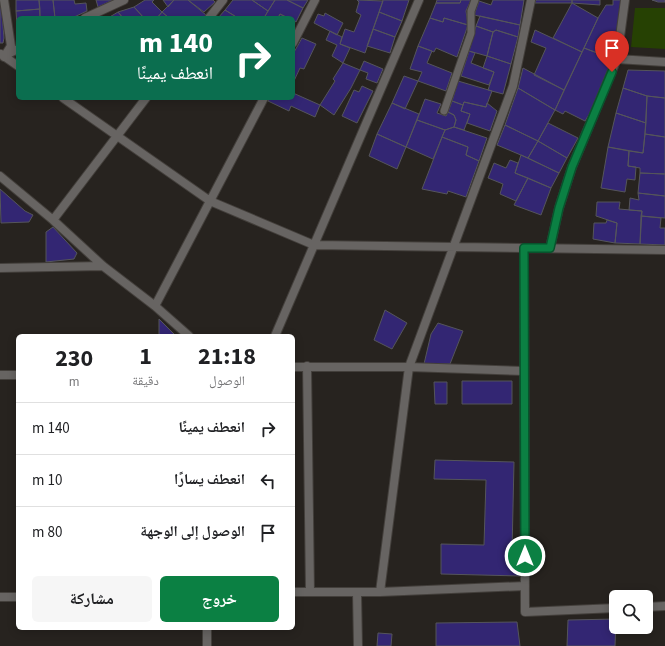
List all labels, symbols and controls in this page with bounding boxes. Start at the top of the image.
text: 140 m [139,23,213,63]
pin [595,31,629,72]
icon: right [227,32,279,84]
icon: arrive [601,37,623,59]
text: انعطف يمينًا [137,61,213,86]
text: 1 [139,339,152,374]
text: 21:18 [198,339,256,374]
text: 230 [55,341,93,376]
text: دقيقة [132,372,159,390]
text: الوصول [209,372,245,390]
text: m [69,373,80,391]
text: انعطف يمينًا [178,417,245,438]
text: 140 m [32,418,70,439]
icon: right [257,418,279,440]
text: انعطف يسارًا [174,469,245,490]
text: 10 m [32,470,62,491]
icon: left [257,470,279,492]
text: الوصول إلى الوجهة [140,521,245,542]
text: 80 m [32,522,62,543]
icon: arrive [257,522,279,544]
position arrow [504,535,546,577]
button: مشاركة [32,576,152,622]
button: خروج [160,576,279,622]
map controls [609,590,653,634]
button: search [609,590,653,634]

